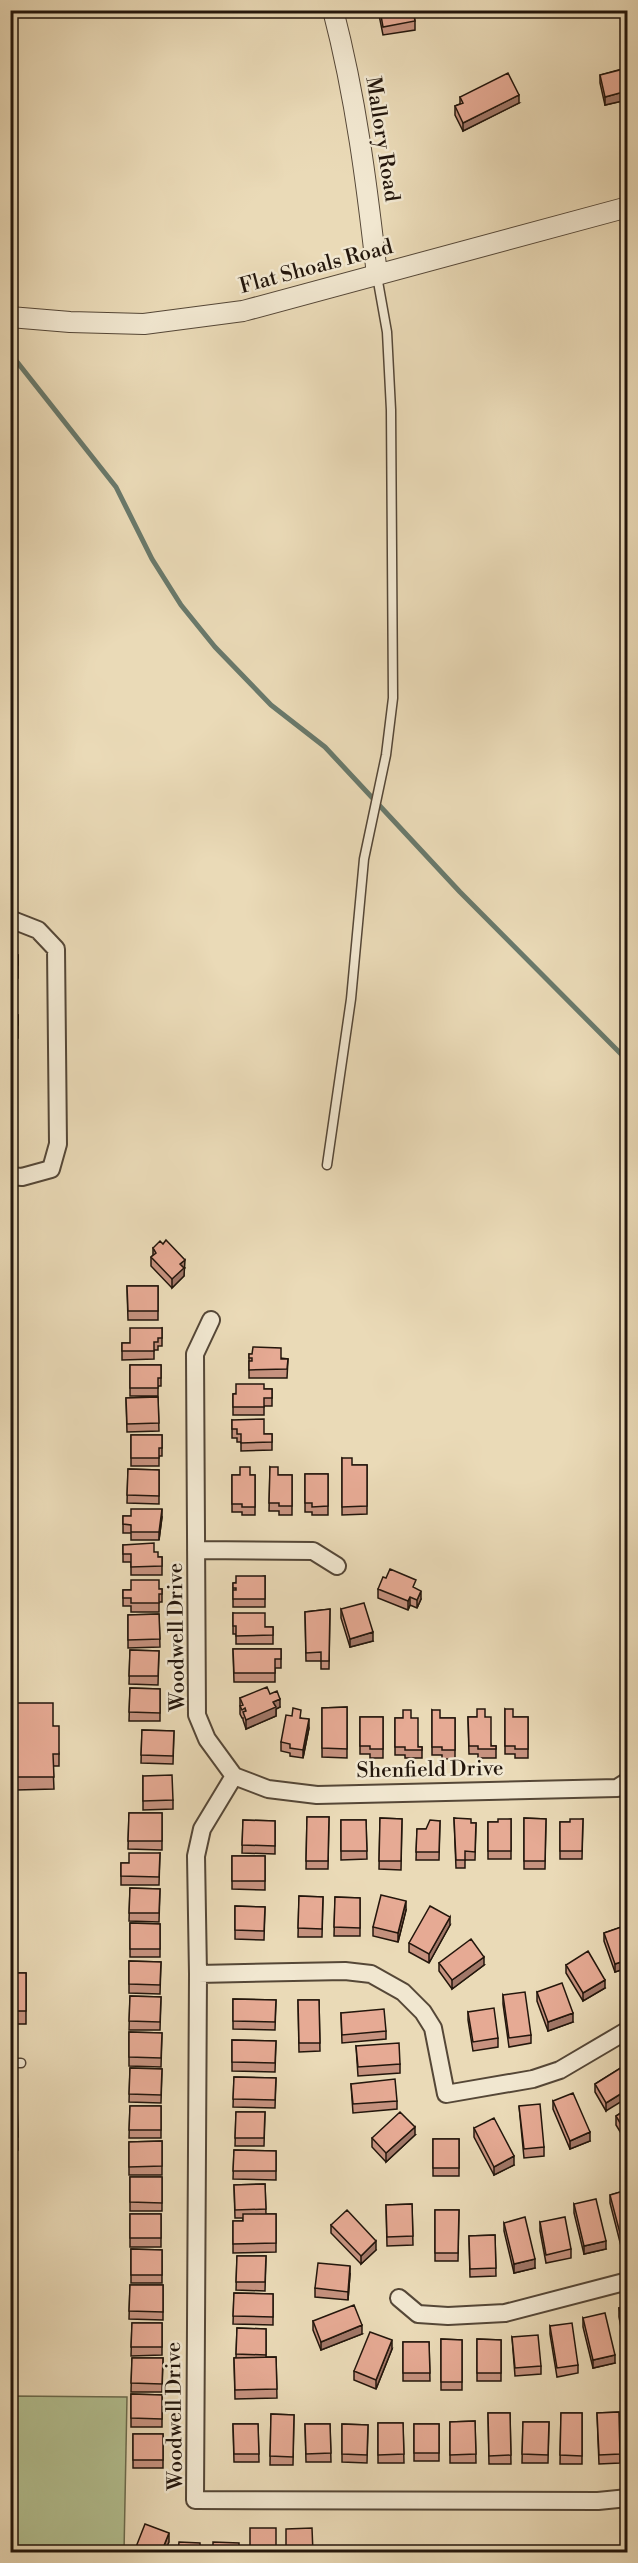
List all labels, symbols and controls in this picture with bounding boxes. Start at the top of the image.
street label: Mallory Road [359,75,405,204]
street label: Flat Shoals Road [237,234,396,300]
street label: Woodwell Drive [163,1562,191,1712]
street label: Shenfield Drive [356,1756,504,1784]
street label: Woodwell Drive [161,2341,189,2491]

